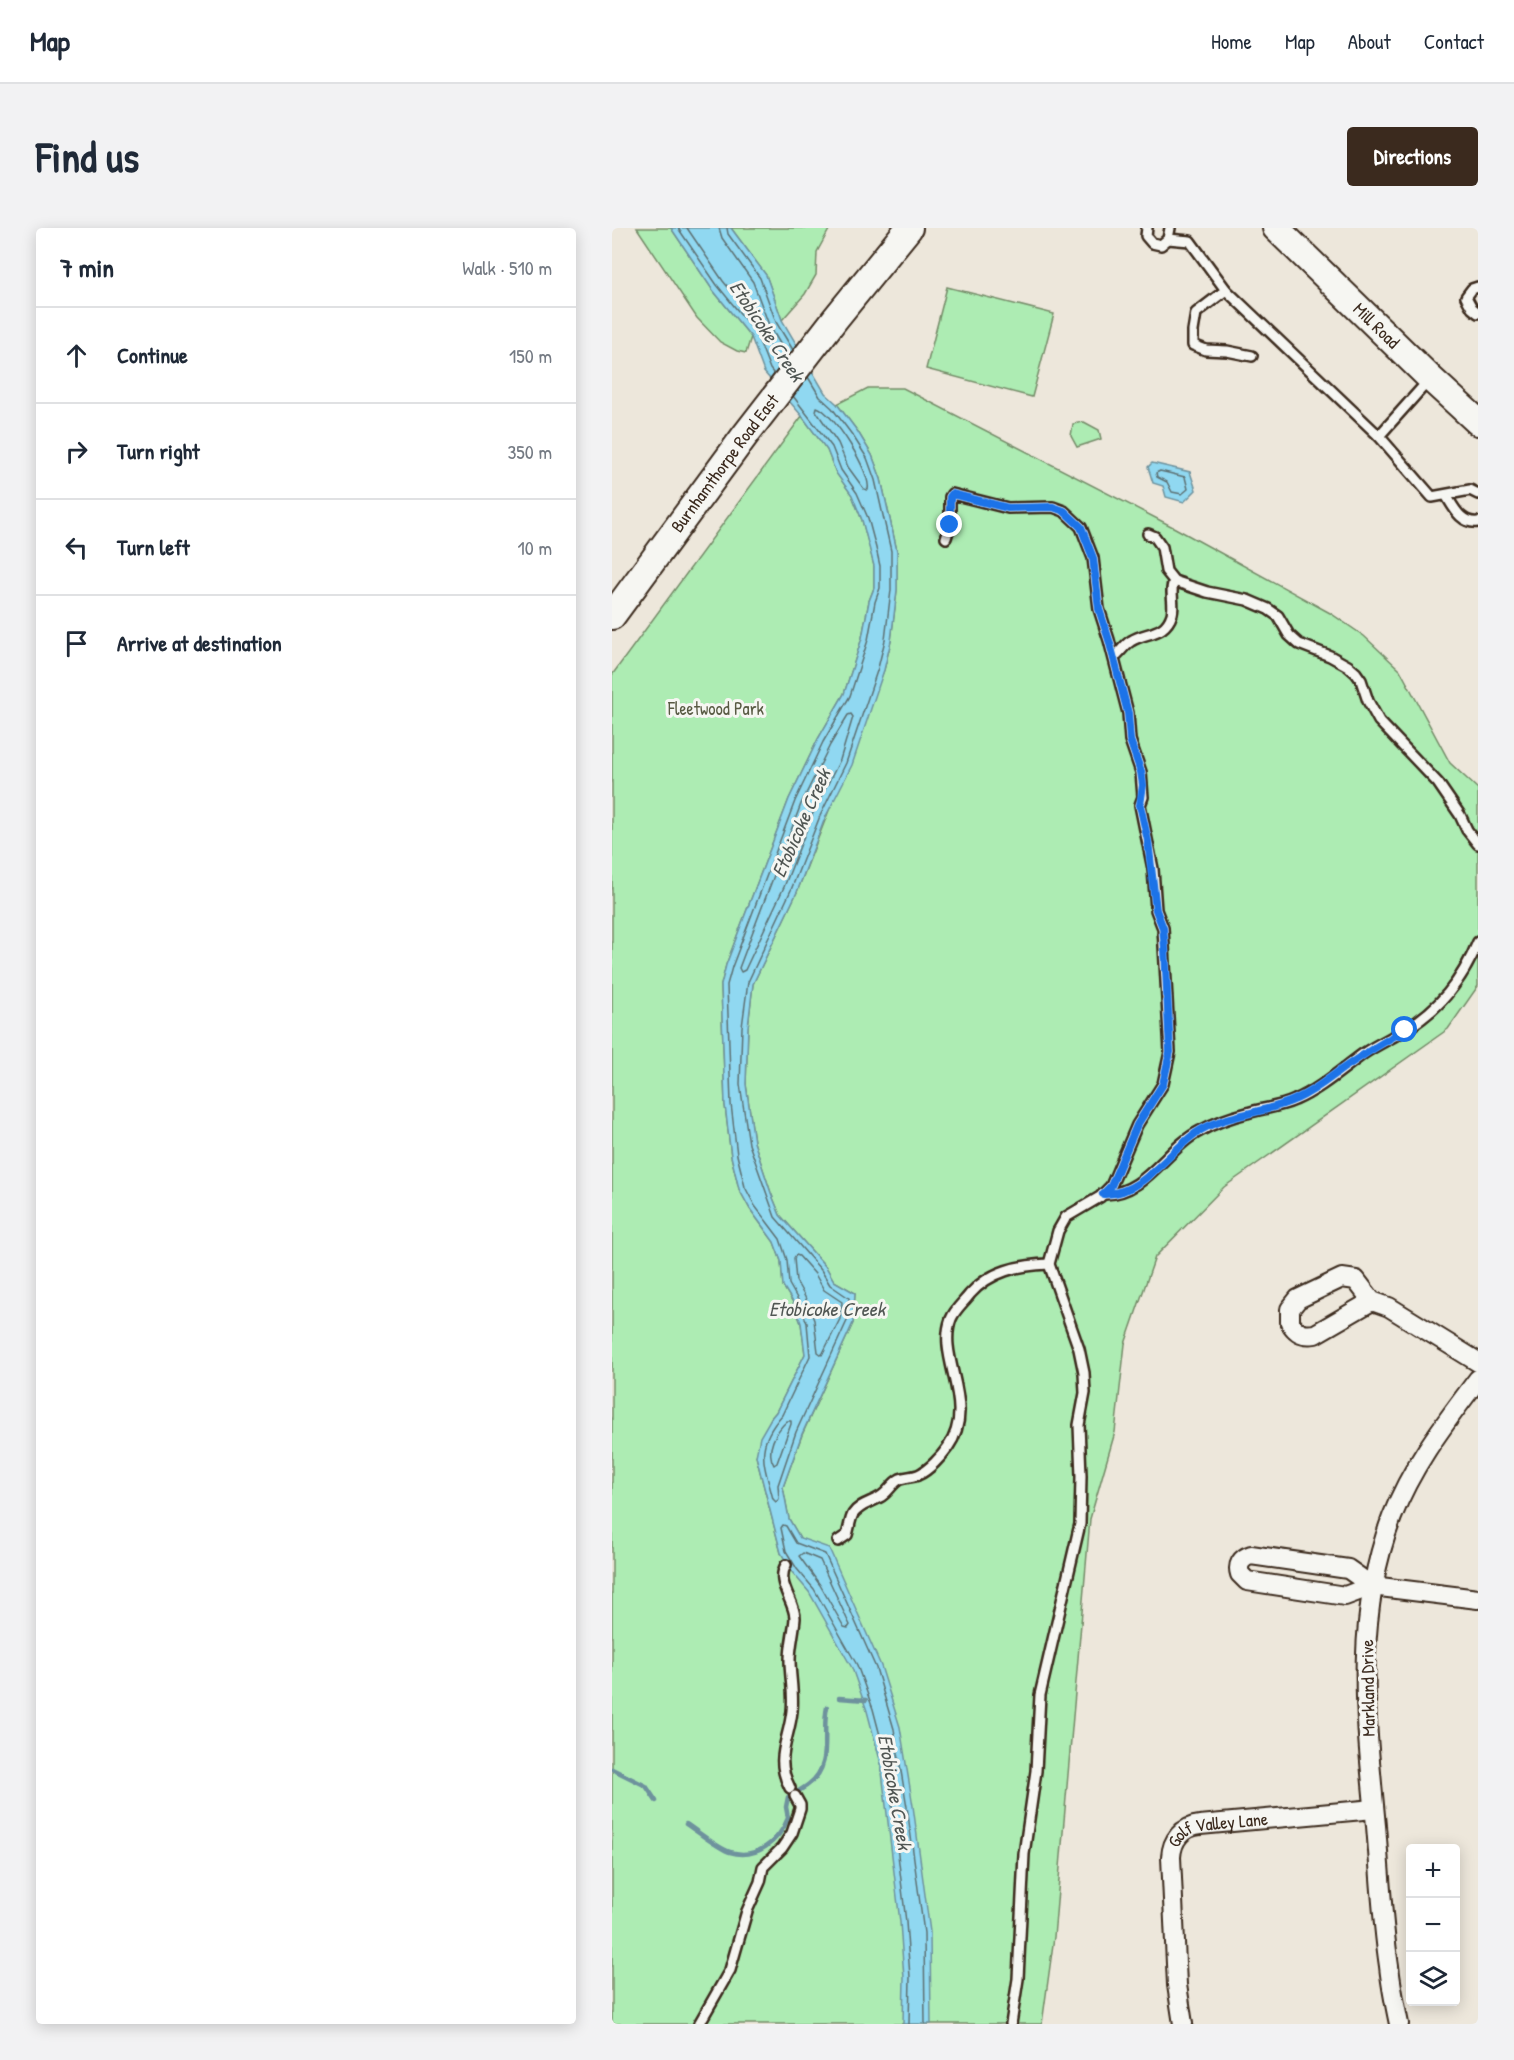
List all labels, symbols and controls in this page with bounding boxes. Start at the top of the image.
text: Map [30,22,70,60]
text: Home [1211,27,1252,56]
text: Map [1285,27,1315,56]
text: About [1348,27,1391,56]
text: Contact [1424,27,1484,56]
button: Directions [1347,127,1478,186]
text: Find us [36,128,139,185]
text: 7 min [60,250,114,285]
text: Walk · 510 m [462,254,552,281]
water label: Etobicoke Creek [724,275,812,388]
street label: Mill Road [1348,297,1405,354]
icon: ahead [60,339,93,372]
text: Continue [117,340,188,370]
text: 150 m [509,342,552,369]
street label: Burnhamthorpe Road East [665,388,785,537]
icon: right [60,435,93,468]
text: Turn right [117,436,200,466]
text: 350 m [507,438,552,465]
route end [936,511,962,537]
icon: left [60,531,93,564]
text: Turn left [117,532,190,562]
text: 10 m [518,534,552,561]
icon: arrive [60,627,93,660]
text: Arrive at destination [117,628,282,658]
park label: Fleetwood Park [667,696,765,721]
water label: Etobicoke Creek [765,763,837,881]
route start [1391,1016,1417,1042]
water label: Etobicoke Creek [769,1295,887,1322]
street label: Markland Drive [1354,1639,1381,1737]
water label: Etobicoke Creek [872,1732,919,1853]
street label: Golf Valley Lane [1161,1806,1269,1851]
map controls [1406,1844,1460,2006]
button: + [1406,1844,1460,1898]
button: − [1406,1898,1460,1952]
button: layers [1406,1952,1460,2006]

